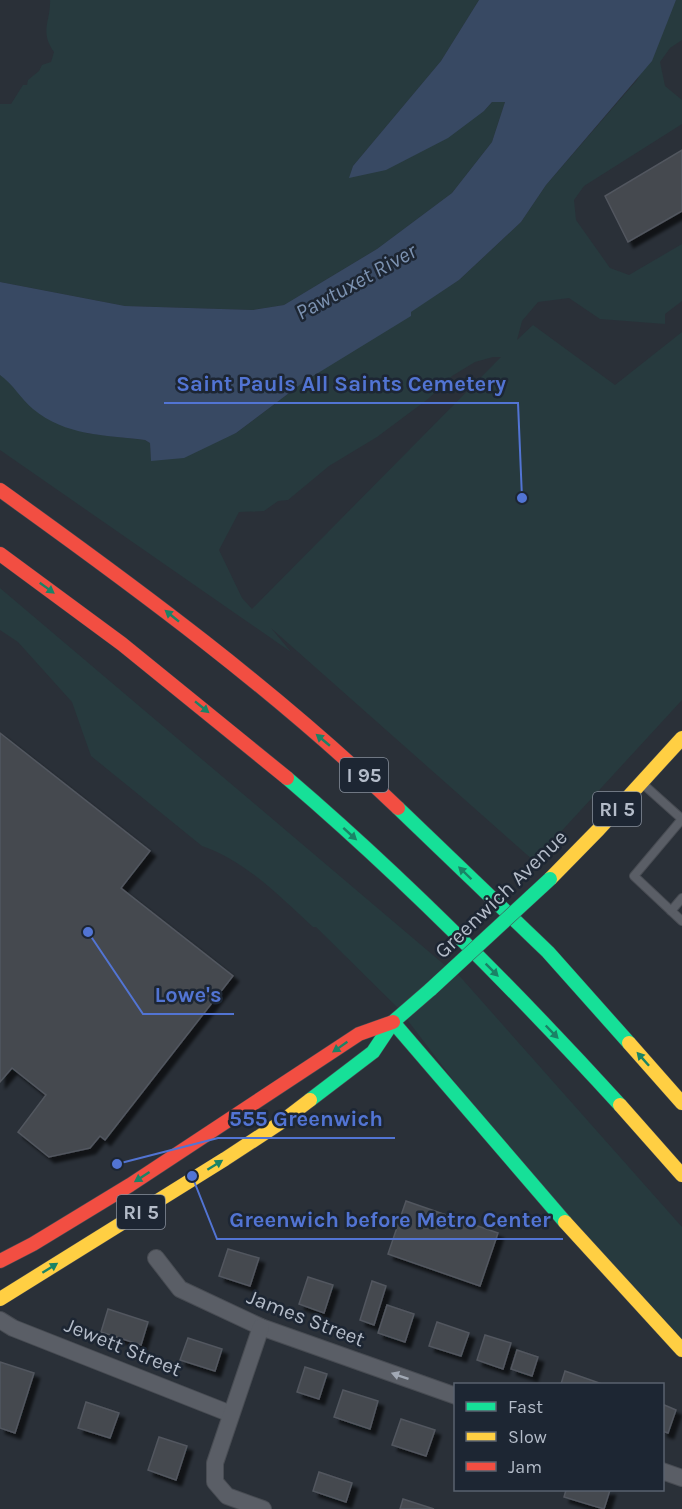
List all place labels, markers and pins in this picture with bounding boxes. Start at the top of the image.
callout: Saint Pauls All Saints Cemetery [164,363,518,403]
callout: Lowe's [143,974,234,1014]
callout: 555 Greenwich [218,1098,395,1138]
callout: Greenwich before Metro Center [217,1199,563,1239]

